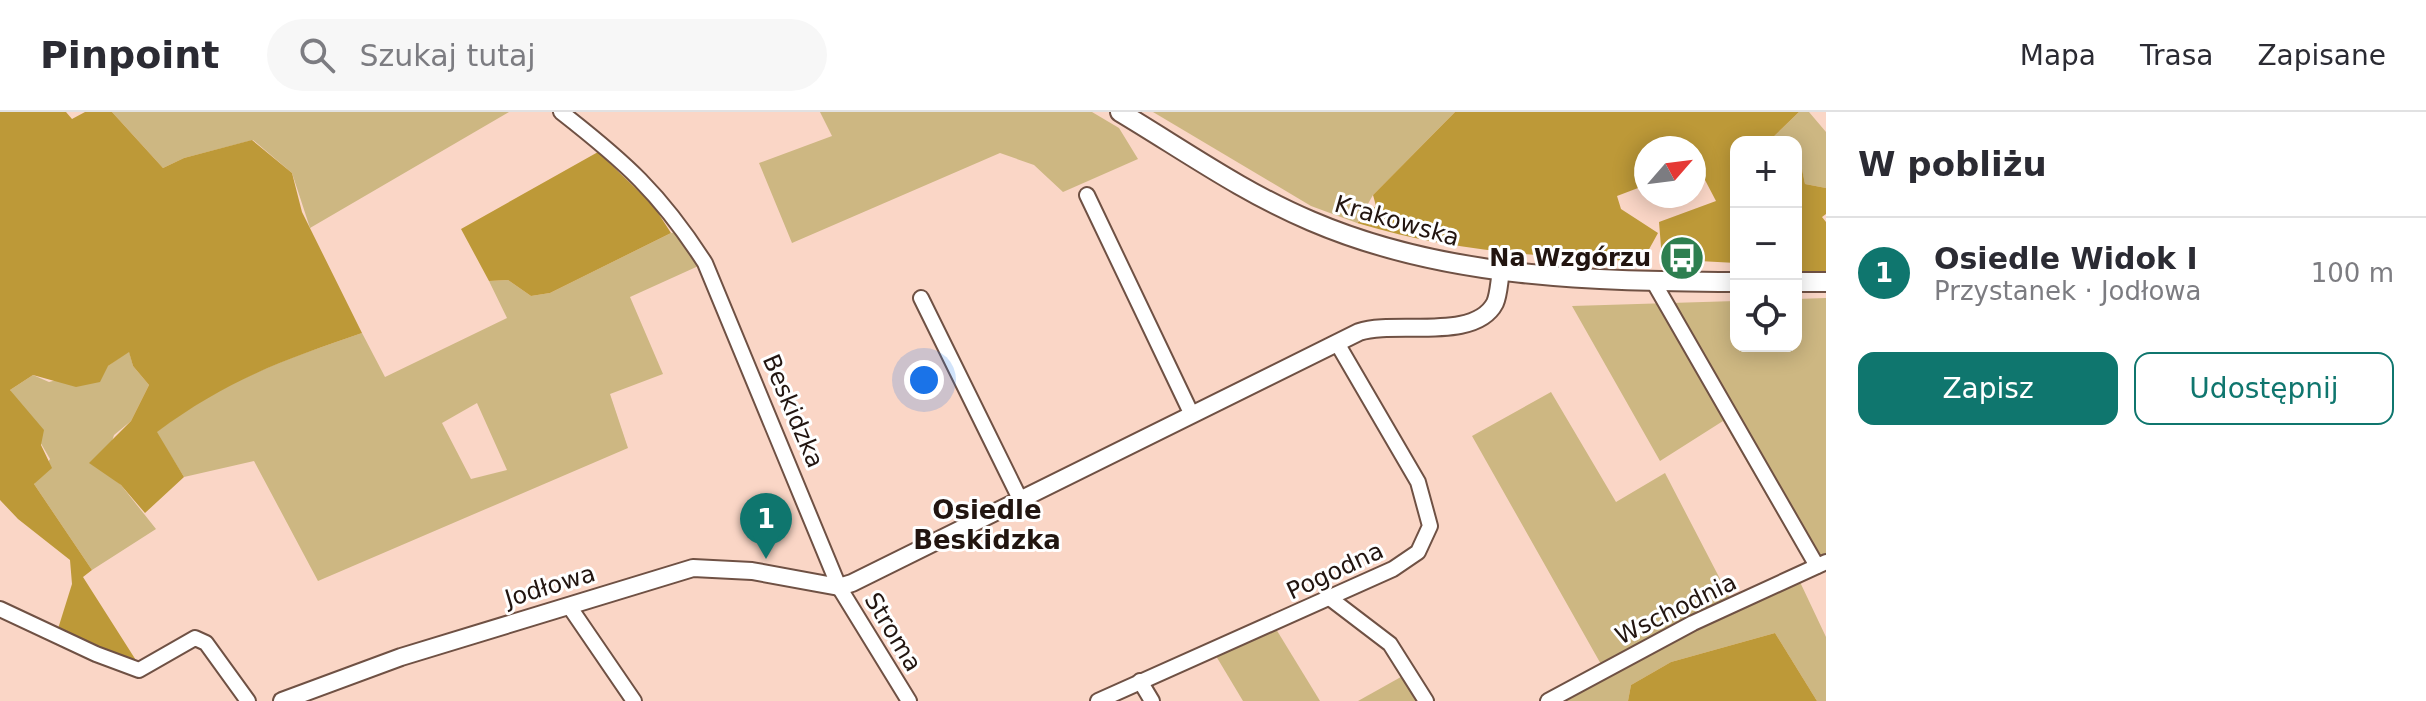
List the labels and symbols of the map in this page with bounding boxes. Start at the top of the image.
north arrow [1634,136,1706,208]
street label: Krakowska [1331,190,1463,252]
bus stop icon: Na Wzgórzu [1658,234,1706,282]
place label: Na Wzgórzu [1489,244,1651,272]
street label: Beskidzka [757,350,829,472]
your location [904,360,944,400]
pin: 1 [740,493,792,559]
district label: Osiedle Beskidzka [913,495,1061,555]
street label: Pogodna [1282,536,1388,606]
street label: Jodłowa [500,559,598,614]
street label: Wschodnia [1611,568,1741,650]
street label: Stroma [859,588,927,676]

